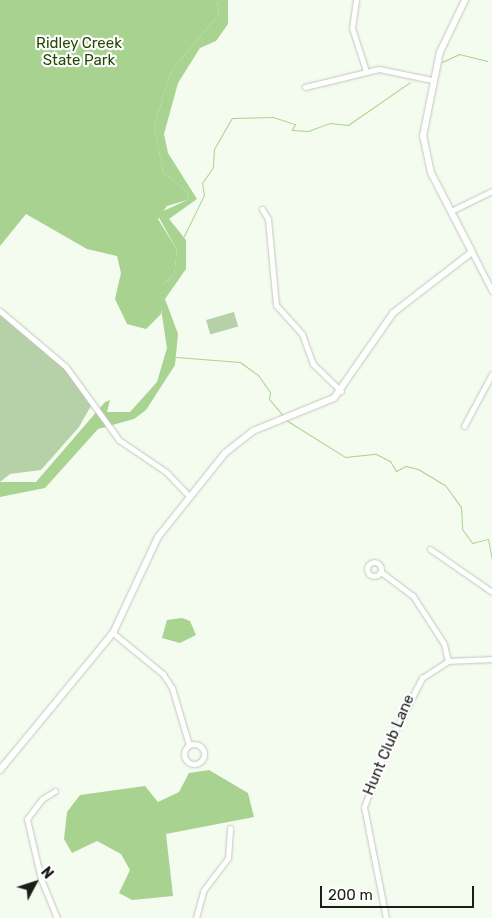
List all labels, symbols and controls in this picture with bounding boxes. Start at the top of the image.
park label: Ridley Creek State Park [36,34,122,69]
street label: Hunt Club Lane [360,692,418,798]
north arrow [10,858,60,908]
text: N [37,864,57,882]
scale bar [322,876,476,908]
text: 200 m [328,886,373,904]

